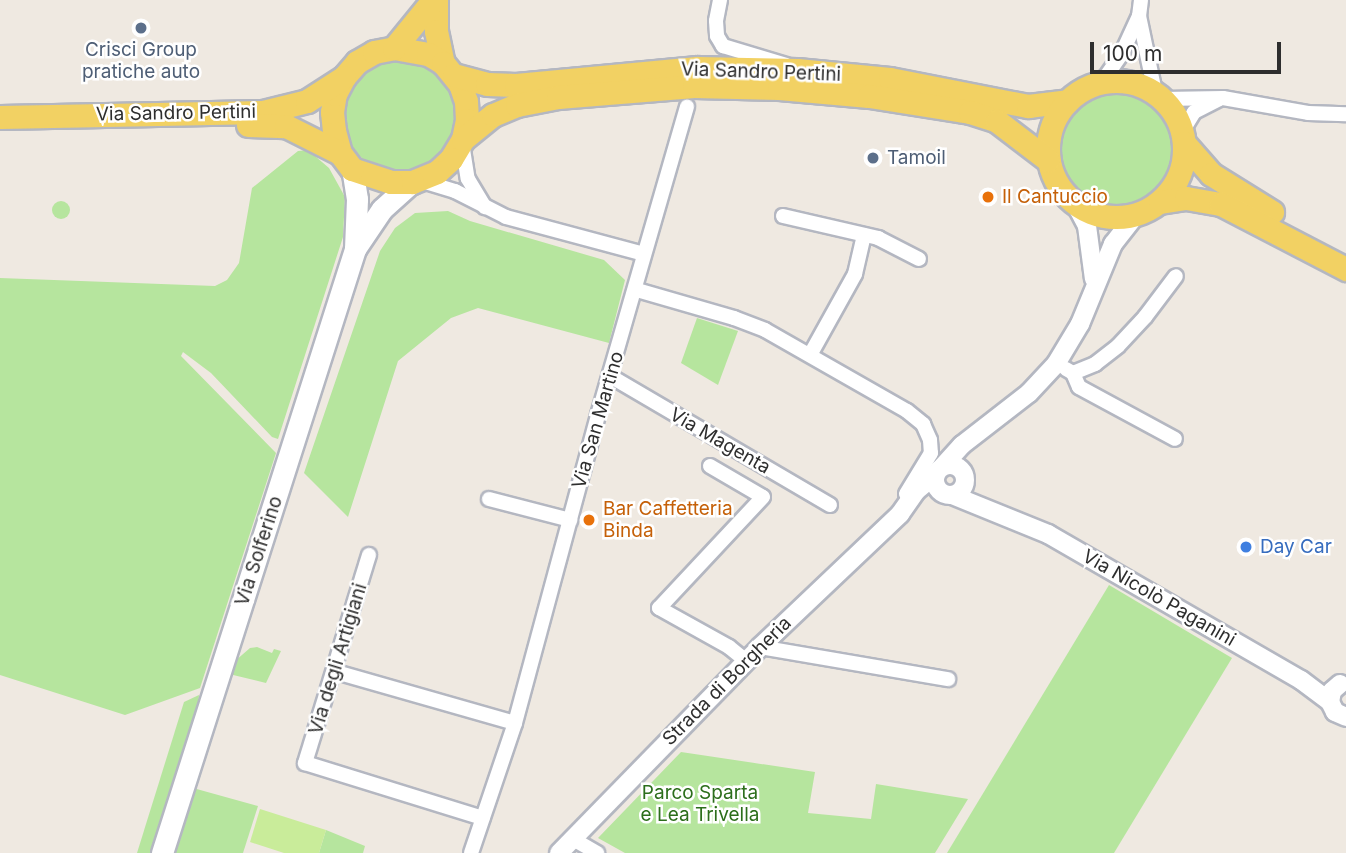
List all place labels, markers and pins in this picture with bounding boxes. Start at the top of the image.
marker: Crisci Group pratiche auto [133,20,149,36]
place label: Crisci Group pratiche auto [82,39,200,83]
place label: Tamoil [887,147,946,169]
marker: Tamoil [865,150,881,166]
place label: Il Cantuccio [1002,186,1108,208]
marker: Il Cantuccio [980,189,996,205]
place label: Bar Caffetteria Binda [603,498,733,542]
marker: Bar Caffetteria Binda [581,512,597,528]
place label: Day Car [1260,536,1332,558]
marker: Day Car [1238,539,1254,555]

